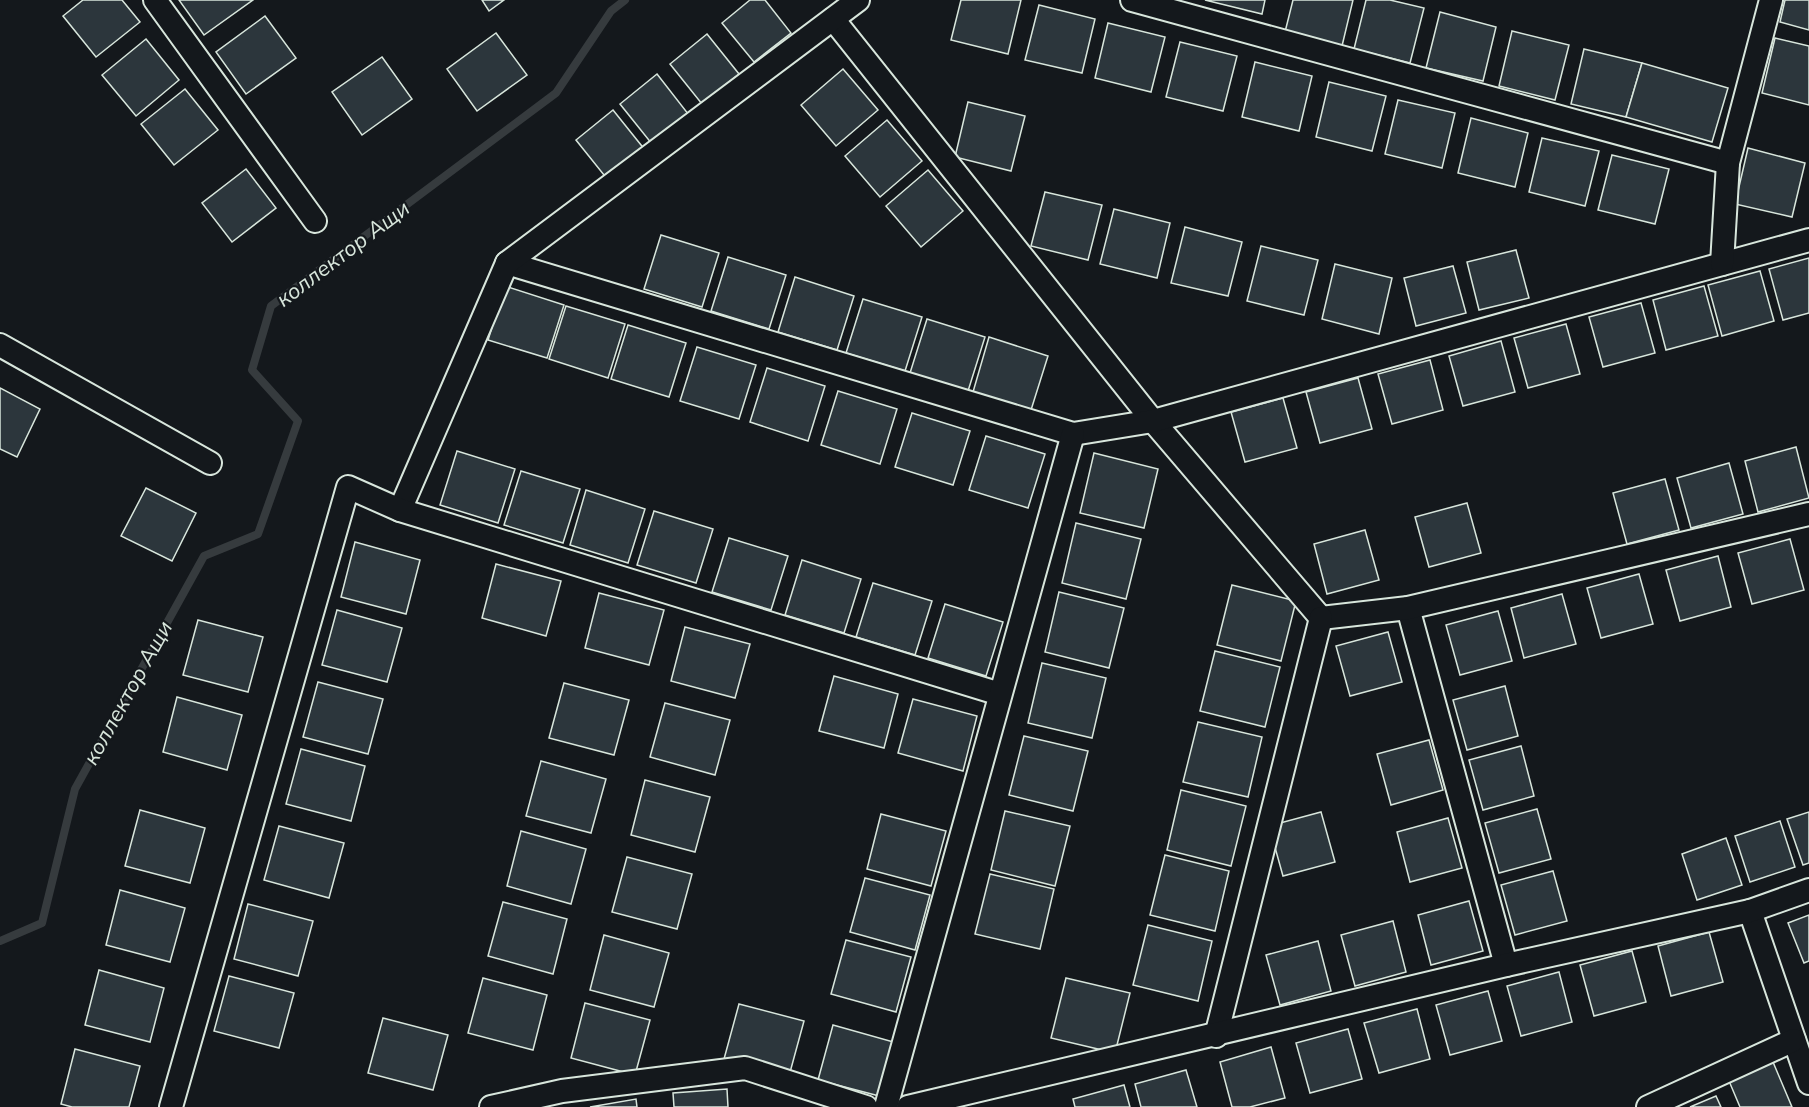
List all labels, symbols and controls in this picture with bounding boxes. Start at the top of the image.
water label: коллектор Ащи [270,194,416,314]
water label: коллектор Ащи [76,616,180,770]

